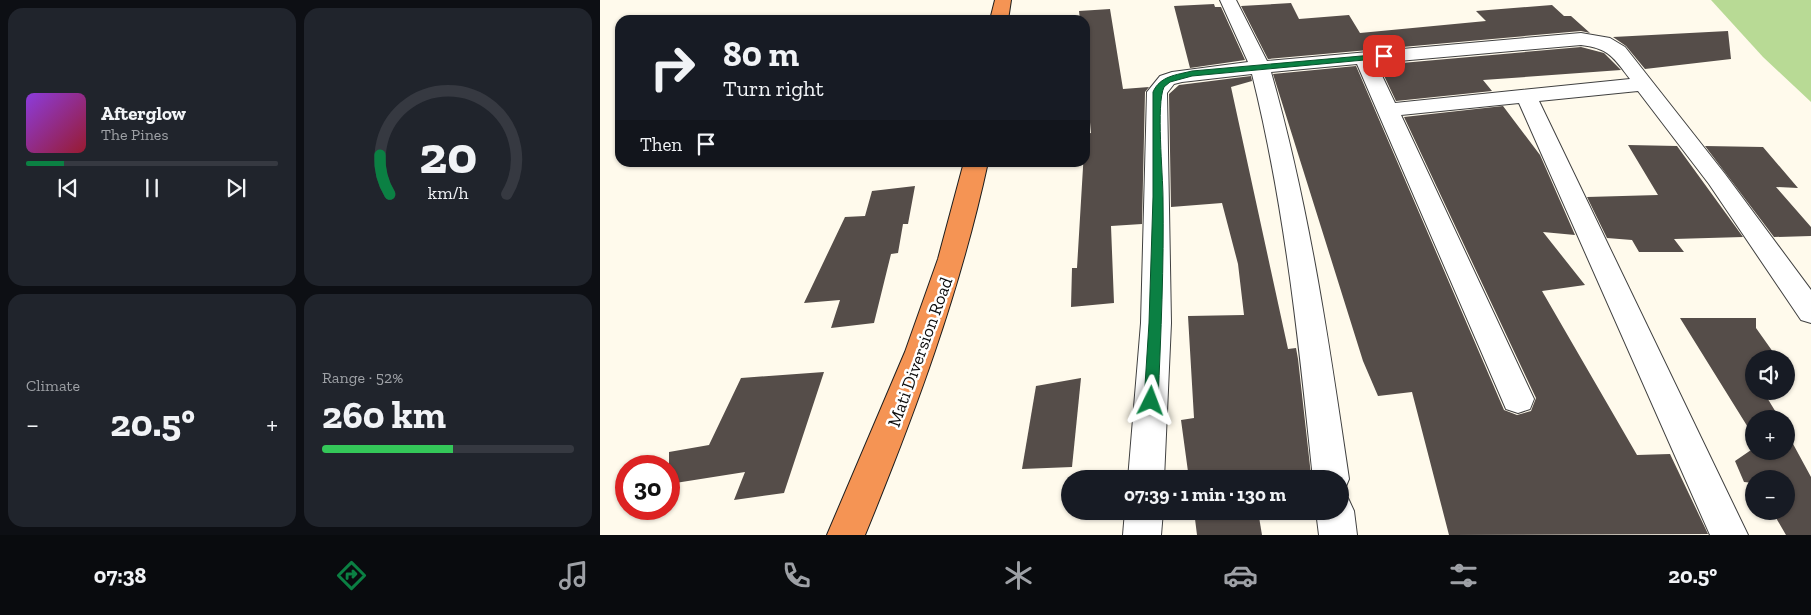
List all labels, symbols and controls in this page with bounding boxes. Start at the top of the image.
text: 80 m [723,33,799,75]
icon: right [640,35,705,100]
pin [1363,35,1405,77]
icon: arrive [1370,42,1398,70]
text: Turn right [723,75,824,102]
text: Afterglow [101,102,186,125]
text: 20 [419,124,477,186]
text: The Pines [101,125,168,144]
icon: arrive [692,130,720,158]
text: Then [640,133,682,156]
icon: previous [54,174,82,202]
icon: pause [138,174,166,202]
icon: next [222,174,250,202]
text: km/h [428,182,468,204]
street label: Mati Diversion Road [883,274,957,430]
map controls [1745,350,1795,520]
button: sound [1745,350,1795,400]
text: Range · 52% [322,368,403,387]
position arrow [1124,374,1176,426]
text: Climate [26,376,80,395]
text: 260 km [322,392,446,438]
text: 20.5° [110,400,195,446]
text: − [26,408,39,441]
text: + [266,408,278,441]
button: + [1745,410,1795,460]
speed limit sign: 30 [615,455,680,520]
button: − [1745,470,1795,520]
text: 07:39 · 1 min · 130 m [1124,483,1286,506]
icon: directions [334,558,369,593]
icon: music [556,558,591,593]
icon: phone [779,558,814,593]
icon: climate [1001,558,1036,593]
icon: car [1223,558,1258,593]
icon: filters [1446,558,1481,593]
text: 07:38 [94,562,146,589]
text: 20.5° [1668,562,1717,589]

